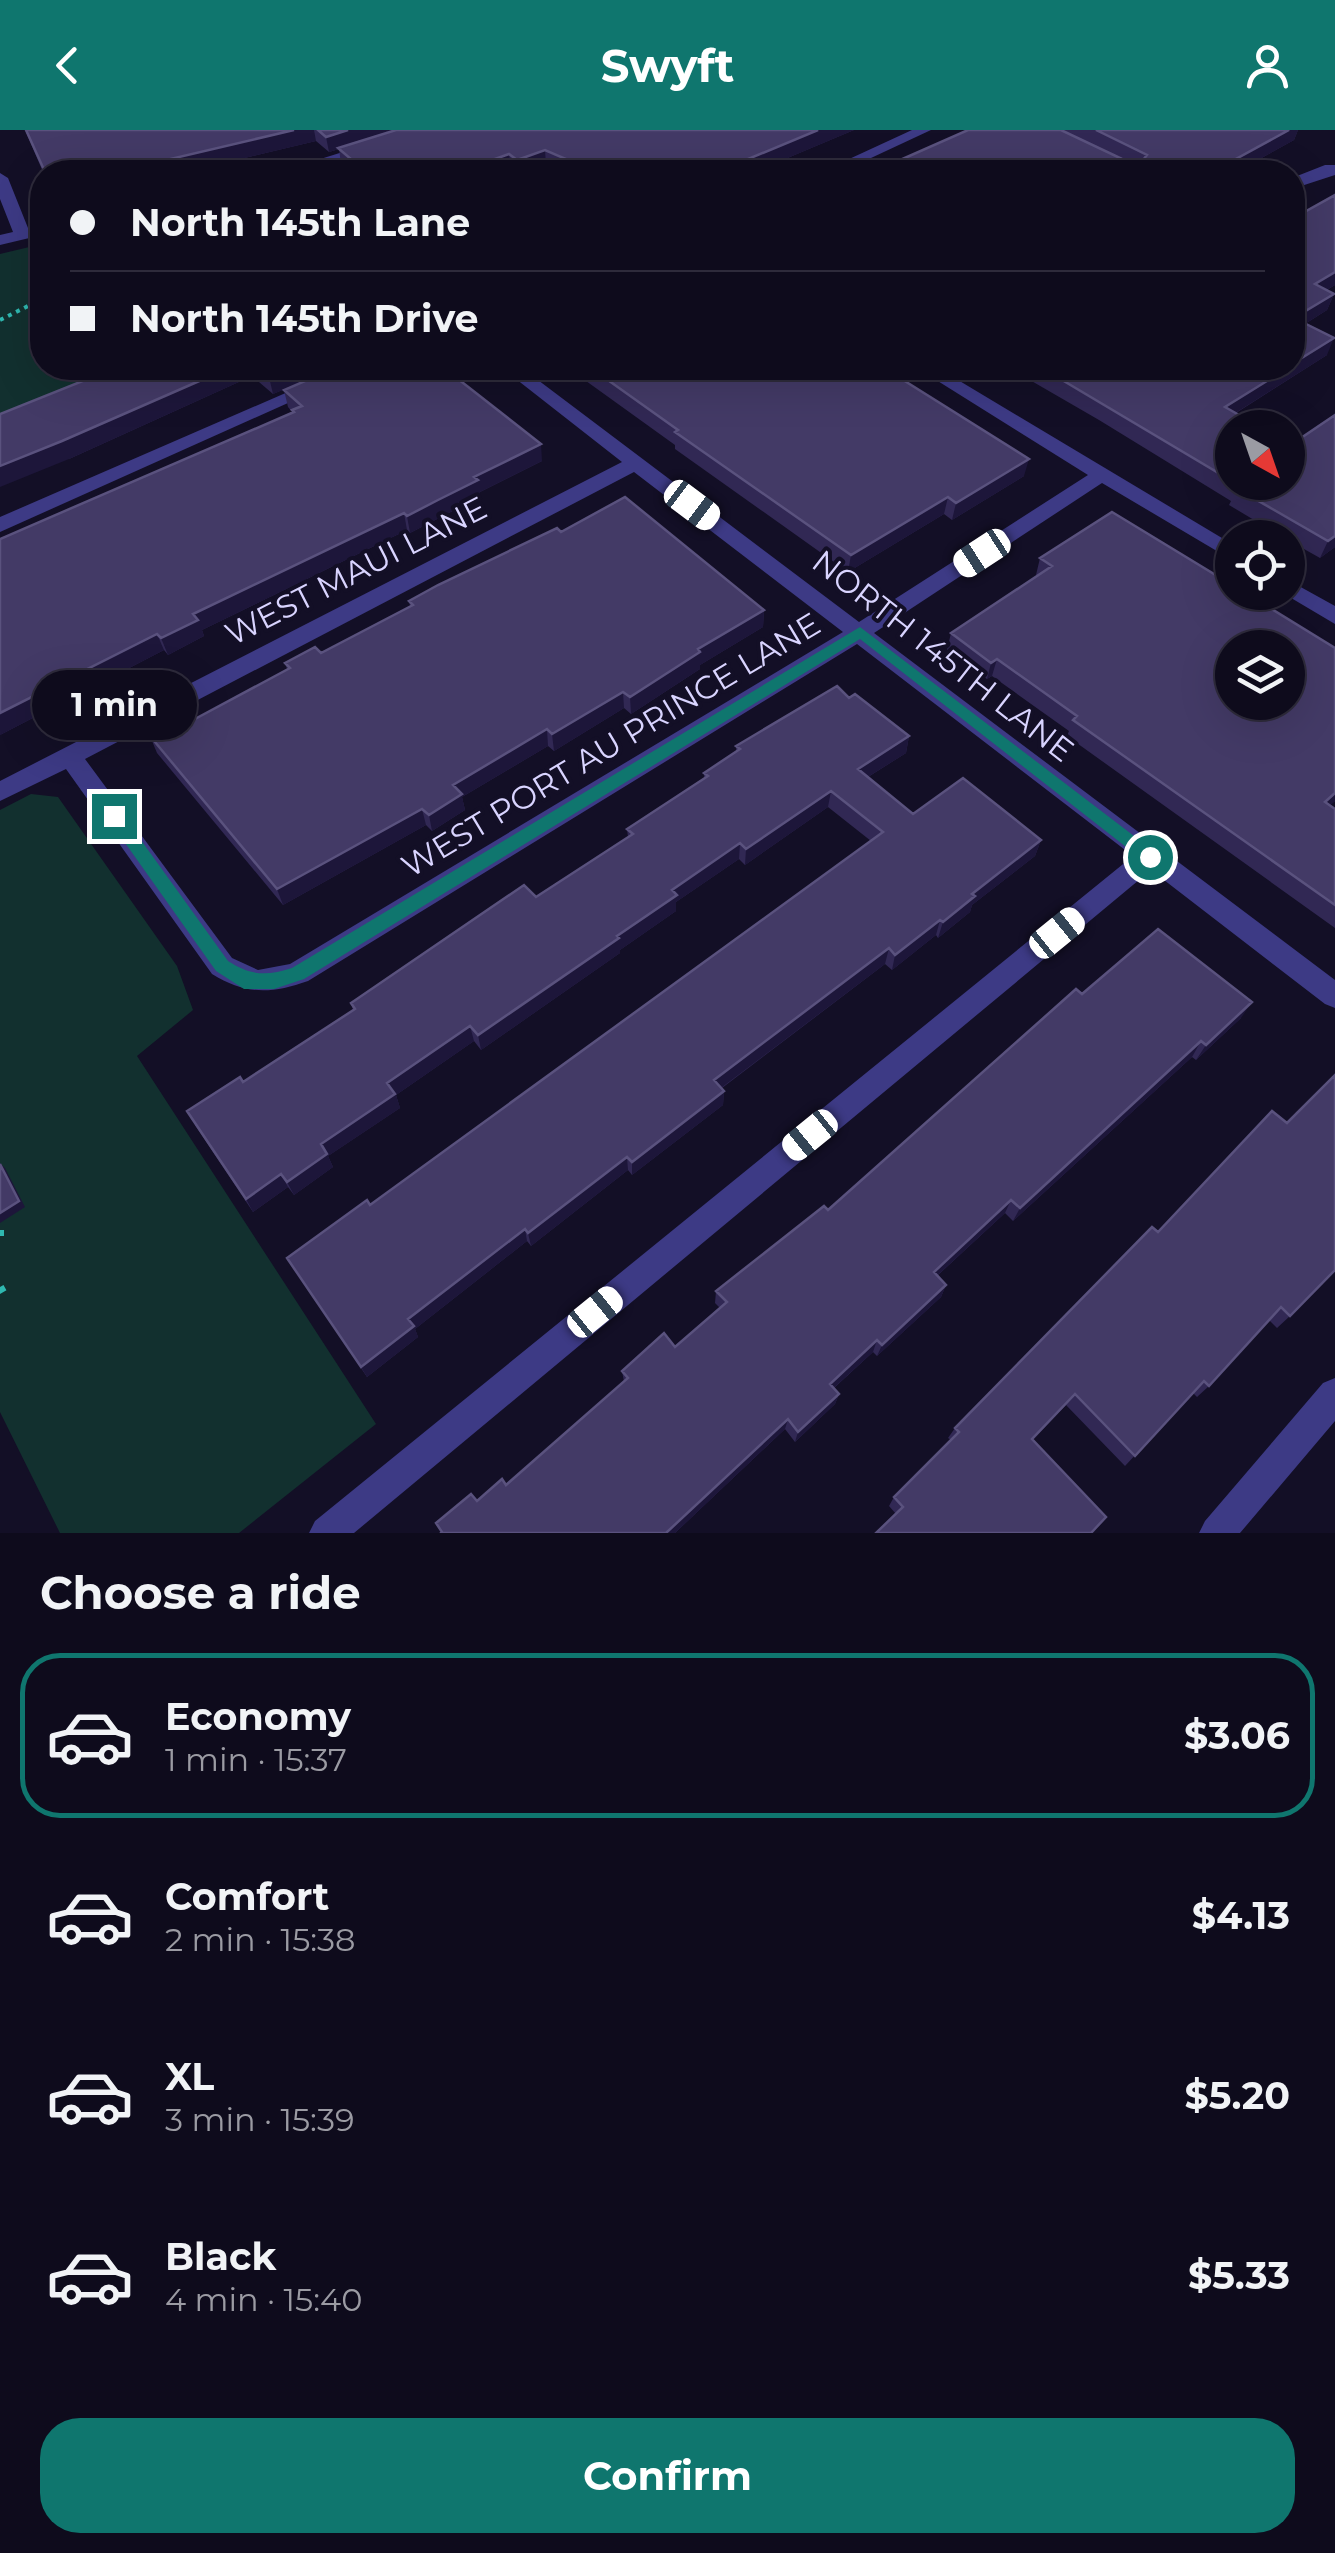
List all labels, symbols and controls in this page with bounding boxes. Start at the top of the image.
icon: back [40,38,95,93]
text: Swyft [601,38,734,93]
icon: person [1240,38,1295,93]
text: North 145th Lane [130,199,470,246]
text: North 145th Drive [130,295,479,342]
north arrow [1215,410,1305,500]
map controls [1215,410,1305,720]
car [659,475,725,535]
street label: WEST MAUI LANE [219,488,493,653]
button: locate [1215,520,1305,610]
car [949,524,1015,582]
street label: NORTH 145TH LANE [805,541,1082,770]
street label: WEST PORT AU PRINCE LANE [394,604,827,885]
button: layers [1215,630,1305,720]
callout: 1 min [32,671,196,741]
text: 1 min [71,685,158,724]
route end [92,794,137,839]
route start [1128,835,1173,880]
car [1024,902,1090,964]
car [777,1104,843,1166]
car [562,1281,628,1343]
text: Choose a ride [40,1565,361,1620]
icon: car [45,1691,135,1781]
text: Economy [165,1693,351,1740]
text: $3.06 [1184,1712,1290,1759]
text: 1 min · 15:37 [165,1740,347,1779]
icon: car [45,1871,135,1961]
text: Comfort [165,1873,329,1920]
text: $4.13 [1192,1892,1290,1939]
text: 2 min · 15:38 [165,1920,356,1959]
icon: car [45,2051,135,2141]
text: XL [165,2053,214,2100]
text: $5.20 [1185,2072,1290,2119]
text: 3 min · 15:39 [165,2100,354,2139]
icon: car [45,2231,135,2321]
text: Black [165,2233,276,2280]
text: $5.33 [1188,2252,1290,2299]
text: 4 min · 15:40 [165,2280,362,2319]
button: Confirm [40,2418,1295,2533]

